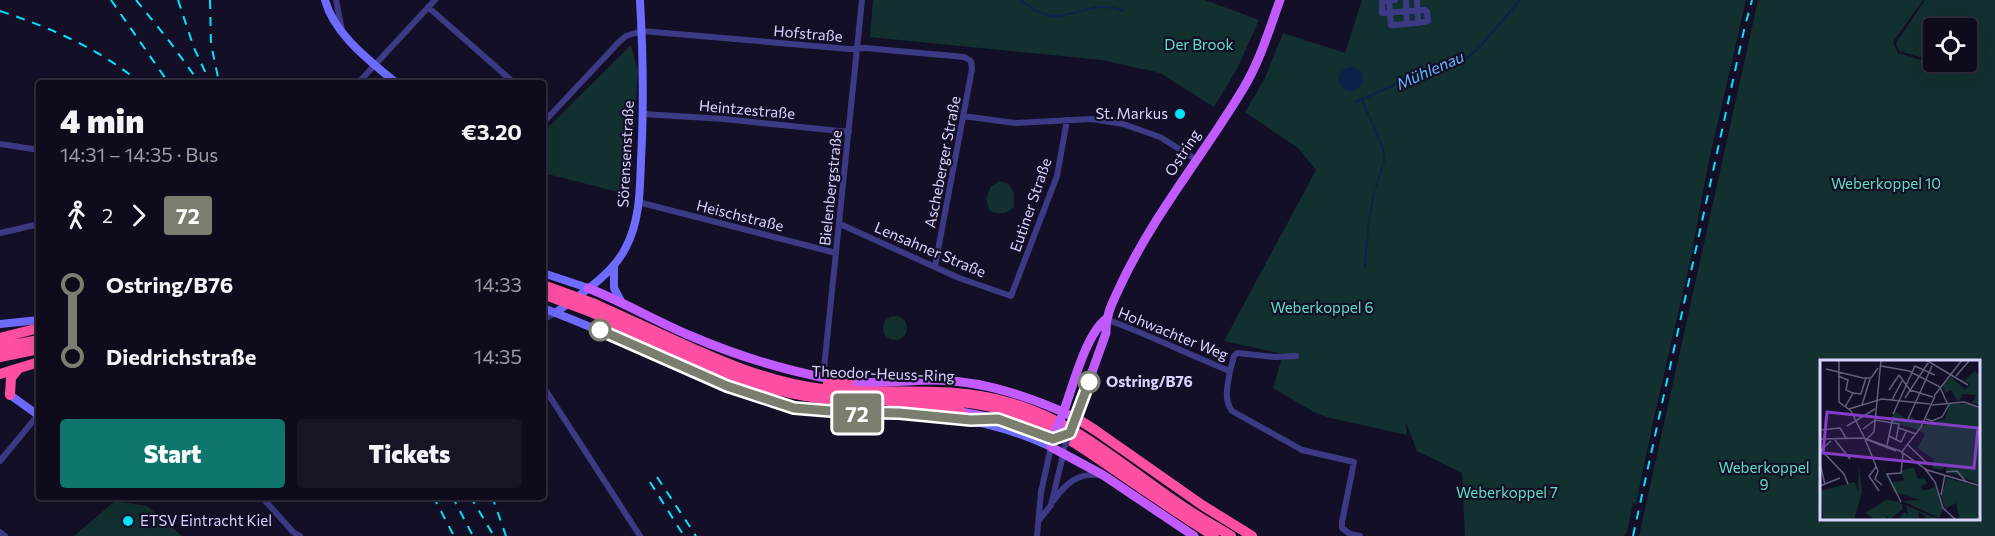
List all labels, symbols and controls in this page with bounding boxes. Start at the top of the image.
map controls [1923,18,1977,72]
button: locate [1923,18,1977,72]
street label: Hofstraße [773,21,844,45]
park label: Der Brook [1164,35,1234,53]
water label: Mühlenau [1393,46,1467,93]
street label: Ascheberger Straße [920,94,964,229]
street label: Heintzestraße [698,96,796,122]
text: 4 min [60,99,144,140]
street label: Sörensenstraße [613,100,637,208]
place label: St. Markus [1095,104,1168,122]
marker: St. Markus [1173,107,1187,121]
text: €3.20 [461,118,522,145]
street label: Ostring [1161,126,1204,179]
street label: Bielenbergstraße [815,129,845,247]
text: 14:31 – 14:35 · Bus [60,142,218,166]
street label: Eutiner Straße [1006,155,1055,254]
park label: Weberkoppel 10 [1831,174,1941,192]
street label: Heischstraße [695,195,786,235]
icon: walk [60,199,93,232]
icon: forward [122,199,155,232]
text: 2 [102,203,113,227]
text: 72 [176,203,200,228]
street label: Lensahner Straße [872,218,989,281]
text: Ostring/B76 [106,271,233,298]
text: 14:33 [474,272,522,296]
park label: Weberkoppel 6 [1270,298,1374,316]
street label: Hohwachter Weg [1116,303,1231,363]
unlabelled marker [589,319,611,341]
text: Diedrichstraße [106,343,256,370]
text: 14:35 [474,344,522,368]
inset map [1820,360,1980,521]
street label: Theodor-Heuss-Ring [811,362,955,384]
marker: Ostring/B76 [1078,371,1100,393]
place label: Ostring/B76 [1106,372,1193,390]
line badge: 72 [830,394,884,432]
text: 72 [845,401,869,426]
button: Start [60,419,285,488]
button: Tickets [297,419,522,488]
park label: Weberkoppel 9 [1718,458,1810,493]
park label: Weberkoppel 7 [1456,483,1558,501]
place label: ETSV Eintracht Kiel [140,511,272,529]
marker: ETSV Eintracht Kiel [121,514,135,528]

